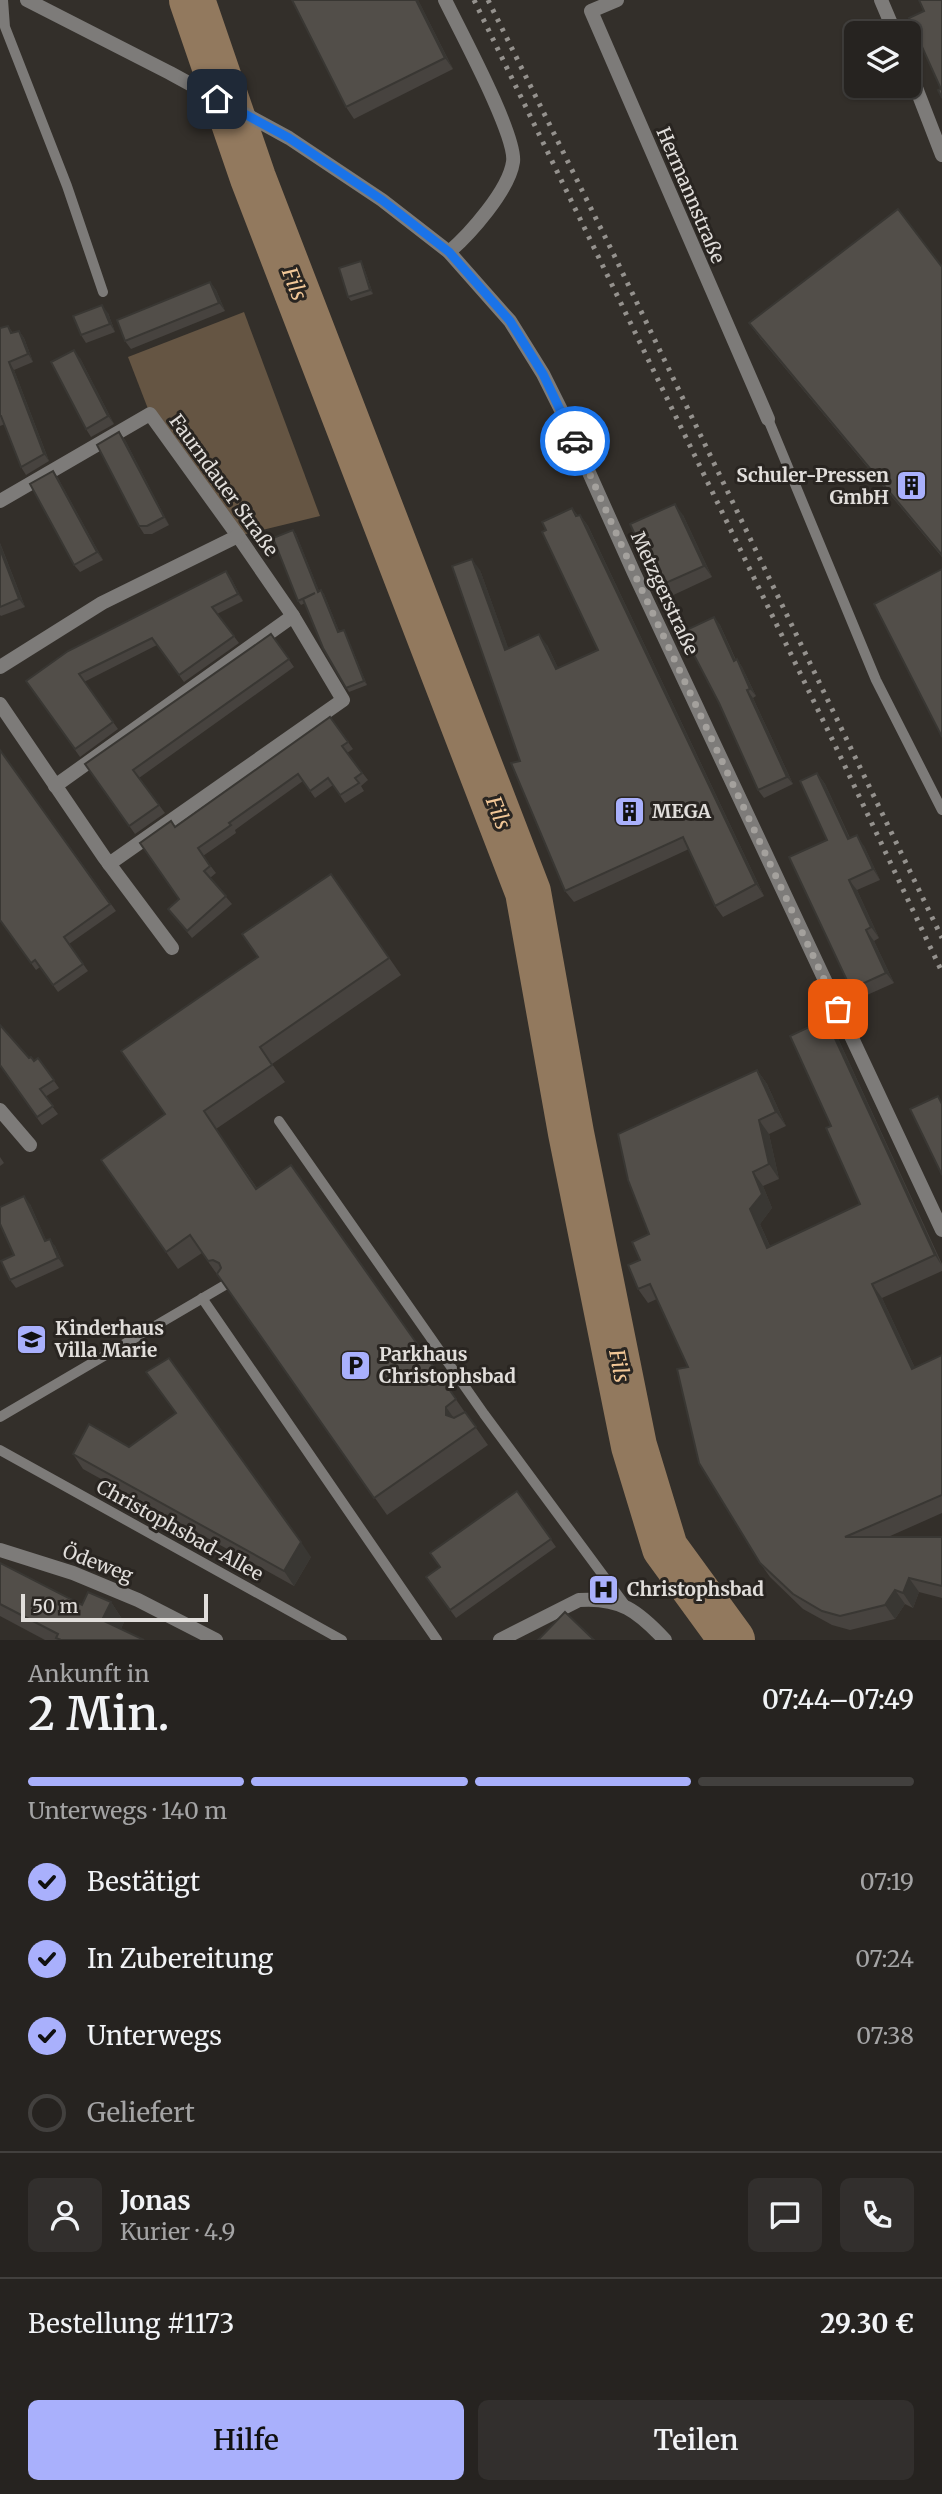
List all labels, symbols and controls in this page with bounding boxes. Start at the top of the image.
map controls [844,21,921,98]
button: layers [844,21,921,98]
pin [187,69,247,129]
icon: home [198,80,236,118]
street label: Hermannstraße [652,123,731,267]
water label: Fils [276,263,313,304]
courier [540,406,610,476]
street label: Faurndauer Straße [164,409,284,561]
icon: car [556,422,594,460]
place label: Schuler-Pressen GmbH [736,463,889,509]
building icon: Schuler-Pressen GmbH [895,469,929,503]
street label: Metzgerstraße [626,527,704,659]
water label: Fils [480,792,517,833]
building icon: MEGA [612,794,646,828]
place label: MEGA [652,799,711,823]
pin [808,979,868,1039]
icon: bag [819,990,857,1028]
place label: Kinderhaus Villa Marie [54,1316,164,1362]
school or university icon: Kinderhaus Villa Marie [15,1322,49,1356]
place label: Parkhaus Christophsbad [379,1342,516,1388]
water label: Fils [603,1346,636,1385]
parking icon: Parkhaus Christophsbad [339,1348,373,1382]
street label: Christophsbad-Allee [92,1474,268,1586]
street label: Ödeweg [60,1539,137,1588]
hospital icon: Christophsbad [587,1572,621,1606]
place label: Christophsbad [627,1577,764,1601]
scale bar [21,1591,208,1623]
text: 50 m [32,1594,78,1618]
text: Ankunft in [28,1659,150,1688]
text: 07:44–07:49 [762,1683,914,1716]
text: 2 Min. [28,1685,169,1743]
text: Unterwegs · 140 m [28,1796,227,1825]
icon: check [28,1863,66,1901]
text: Bestätigt [87,1865,200,1898]
text: 07:19 [860,1867,914,1896]
icon: check [28,1940,66,1978]
text: In Zubereitung [87,1942,273,1975]
text: 07:24 [855,1944,914,1973]
icon: check [28,2017,66,2055]
text: Unterwegs [87,2019,222,2052]
text: 07:38 [856,2021,914,2050]
text: Geliefert [87,2096,195,2129]
button: person [28,2178,102,2252]
button: chat [748,2178,822,2252]
button: phone [840,2178,914,2252]
text: Jonas [120,2184,191,2217]
text: Kurier · 4.9 [120,2217,235,2246]
text: Bestellung #1173 [28,2307,234,2340]
text: 29.30 € [820,2307,914,2340]
button: Hilfe [28,2400,464,2480]
button: Teilen [478,2400,914,2480]

